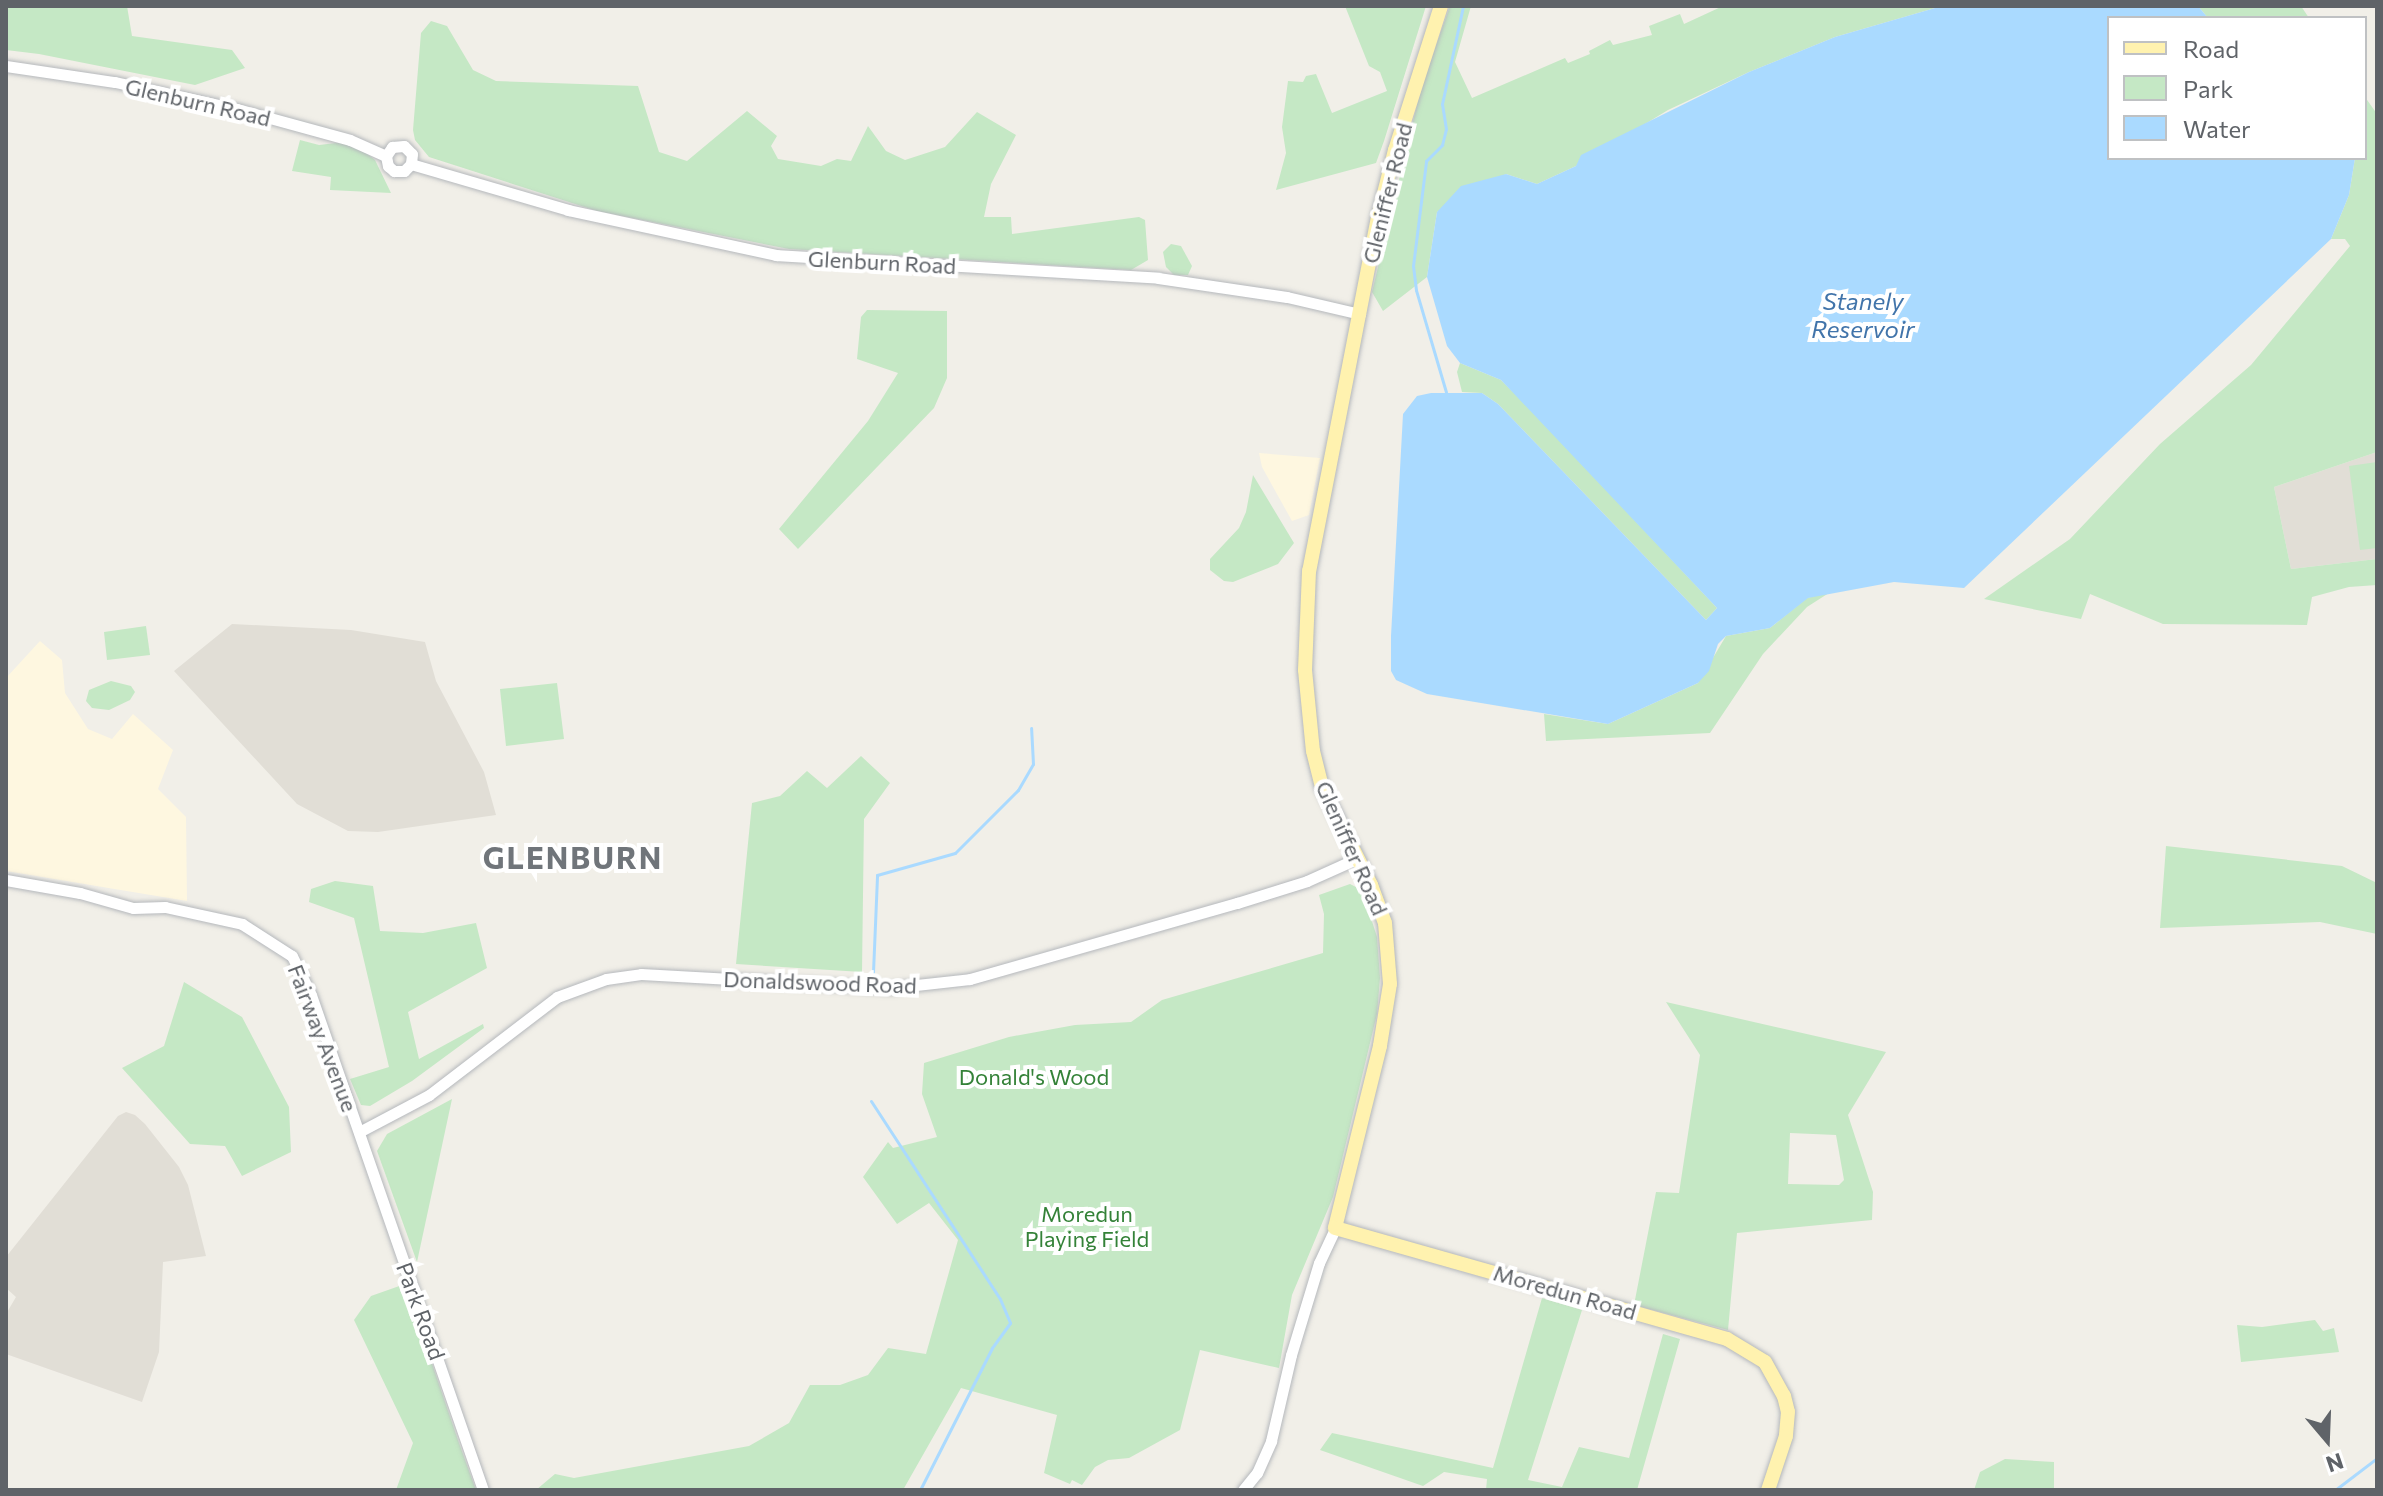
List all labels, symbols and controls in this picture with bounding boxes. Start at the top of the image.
legend [2107,16,2367,160]
text: Road [2183,34,2239,63]
street label: Glenburn Road [123,72,273,132]
text: Park [2183,74,2233,103]
text: Water [2183,114,2251,143]
street label: Gleniffer Road [1357,120,1417,266]
street label: Glenburn Road [807,245,957,279]
water label: Stanely Reservoir [1811,287,1915,343]
street label: Gleniffer Road [1311,777,1393,919]
district label: GLENBURN [483,839,663,875]
street label: Fairway Avenue [283,961,363,1115]
street label: Donaldswood Road [723,965,917,999]
park label: Donald's Wood [959,1064,1109,1090]
park label: Moredun Playing Field [1025,1200,1149,1252]
street label: Park Road [391,1259,451,1363]
street label: Moredun Road [1491,1259,1639,1325]
north arrow [2287,1400,2367,1480]
text: N [2323,1448,2347,1479]

